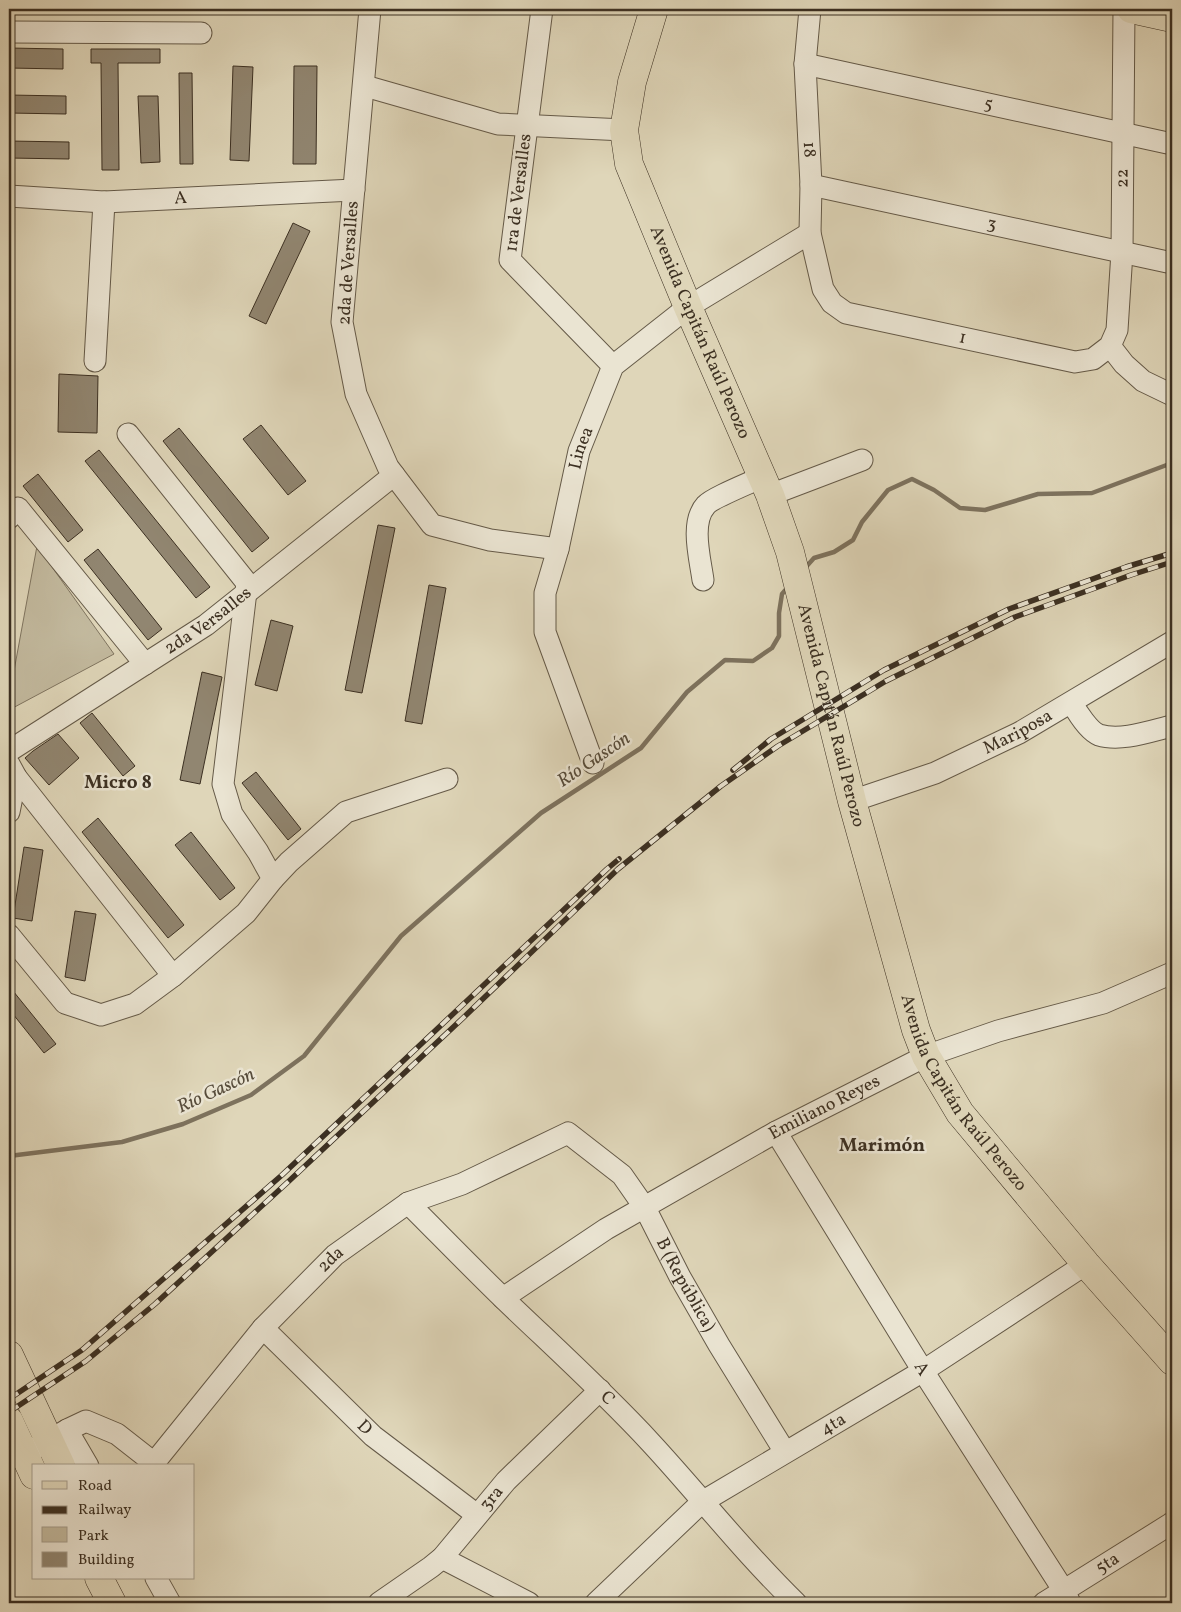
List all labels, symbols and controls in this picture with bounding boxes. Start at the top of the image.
street label: 5 [982,91,996,117]
street label: 1ra de Versalles [499,132,539,254]
street label: 18 [796,141,822,158]
street label: 22 [1110,168,1135,188]
street label: A [174,186,188,211]
street label: 2da de Versalles [332,200,366,326]
street label: 3 [985,211,999,237]
street label: Avenida Capitán Raúl Perozo [643,222,757,443]
street label: 1 [957,325,969,351]
street label: Linea [563,423,600,472]
street label: 2da Versalles [160,581,257,661]
street label: Avenida Capitán Raúl Perozo [791,601,871,830]
street label: Mariposa [979,703,1057,761]
water label: Río Gascón [552,726,636,794]
district label: Micro 8 [84,770,152,796]
street label: Avenida Capitán Raúl Perozo [894,991,1033,1197]
water label: Río Gascón [173,1062,259,1120]
street label: Emiliano Reyes [764,1069,885,1146]
district label: Marimón [839,1133,925,1159]
street label: B (República) [650,1233,721,1336]
street label: 2da [312,1240,349,1278]
street label: A [908,1357,936,1381]
street label: C [595,1385,620,1411]
street label: 4ta [816,1407,851,1442]
street label: D [351,1414,378,1441]
legend [32,1464,195,1580]
text: Road [78,1476,112,1497]
street label: 3ra [474,1480,509,1516]
text: Railway [78,1500,131,1521]
text: Park [78,1526,109,1547]
street label: 5ta [1091,1546,1124,1580]
text: Building [78,1550,135,1571]

